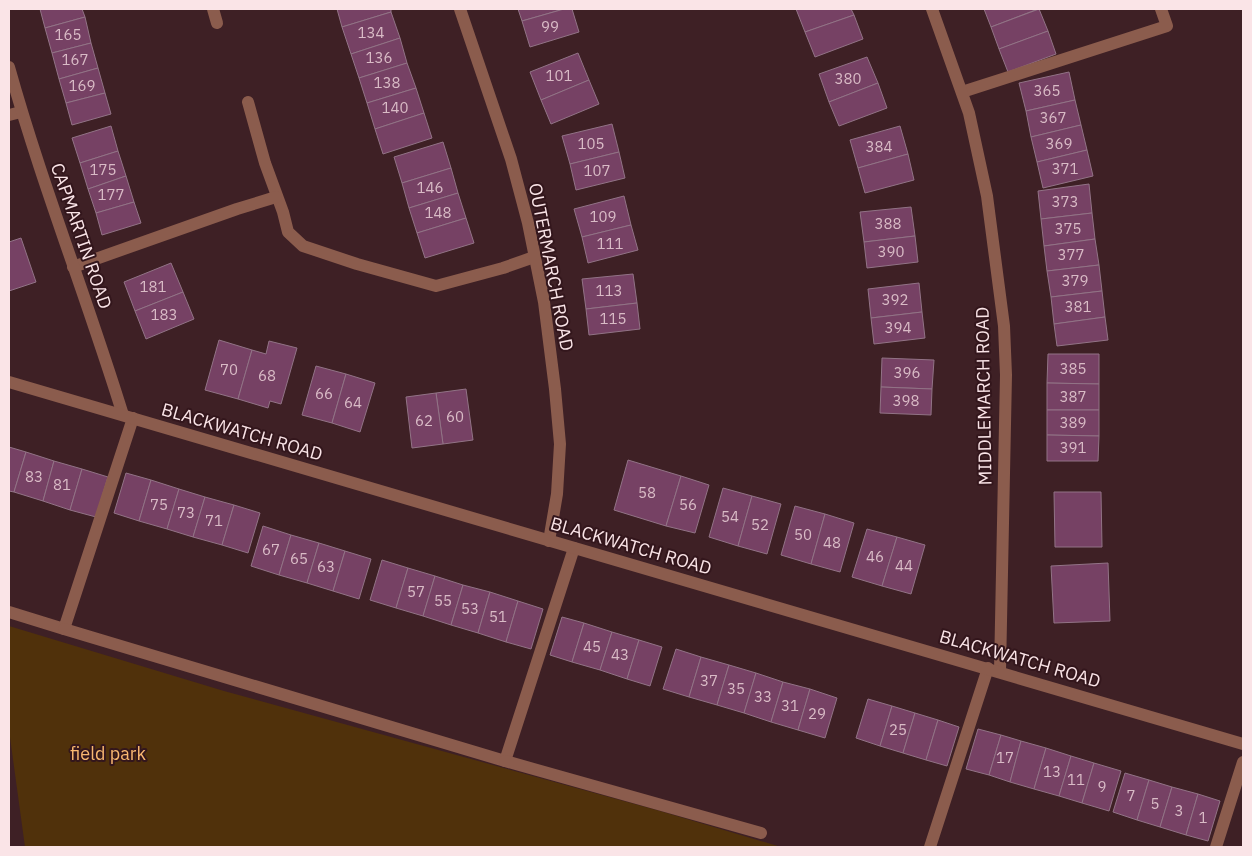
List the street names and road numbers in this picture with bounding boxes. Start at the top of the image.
street label: CAPMARTIN ROAD [46,160,117,312]
street label: OUTERMARCH ROAD [524,181,579,353]
street label: MIDDLEMARCH ROAD [970,307,997,485]
street label: BLACKWATCH ROAD [159,397,325,466]
street label: BLACKWATCH ROAD [548,511,714,580]
street label: BLACKWATCH ROAD [937,624,1103,693]

